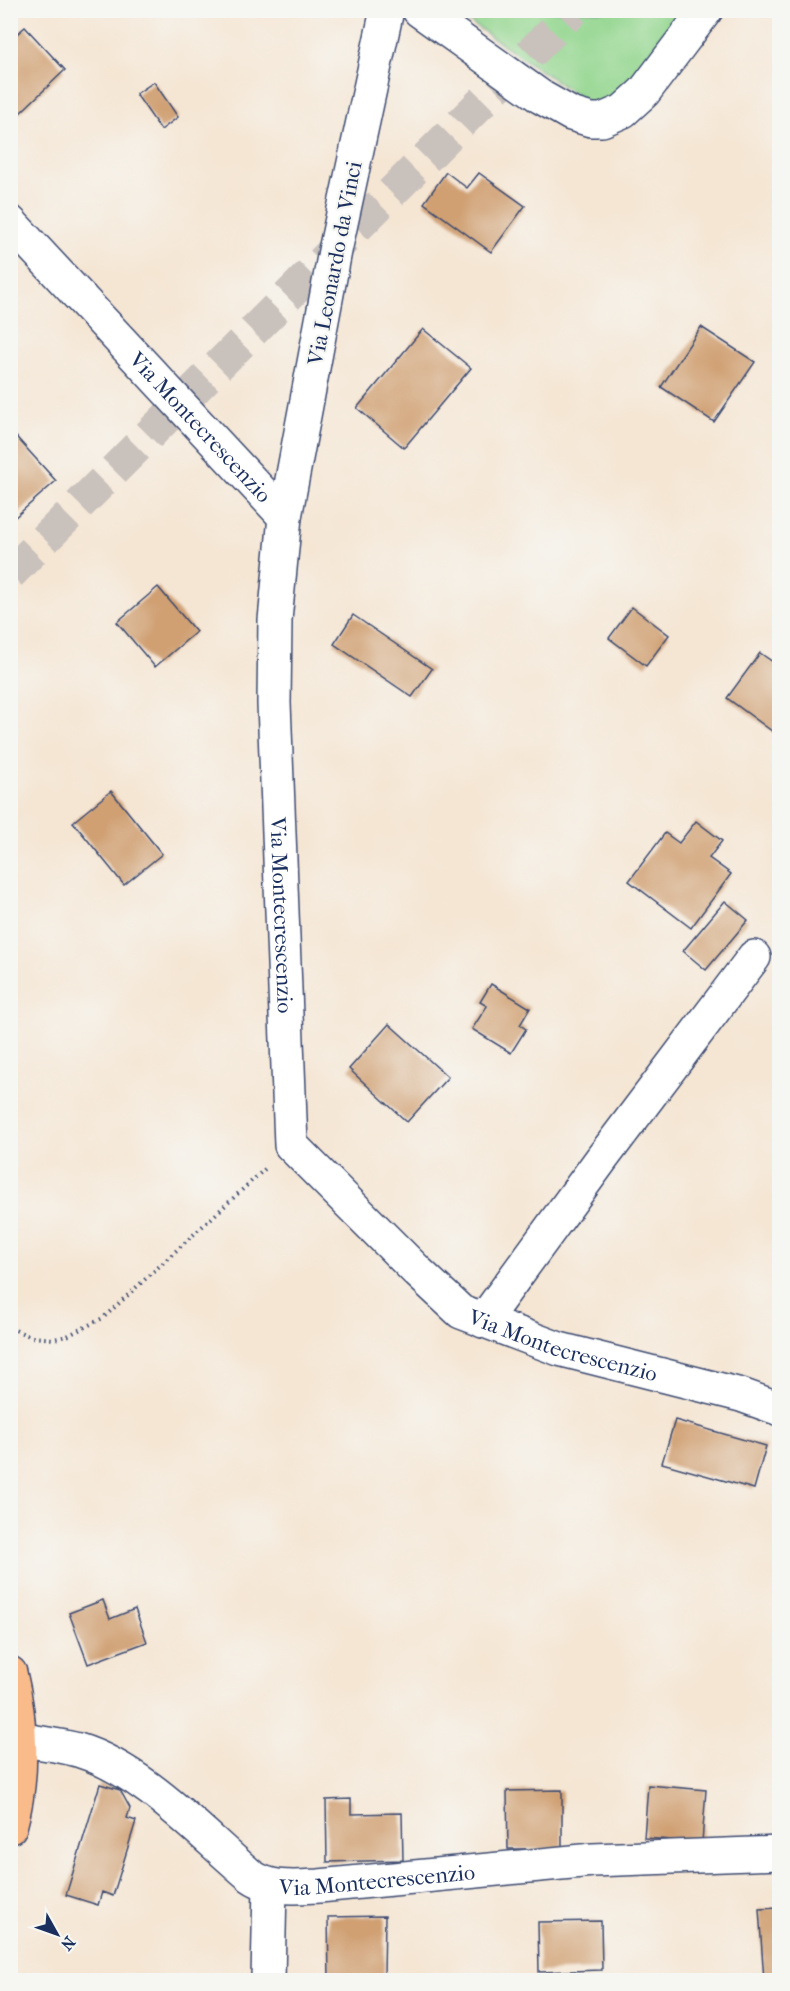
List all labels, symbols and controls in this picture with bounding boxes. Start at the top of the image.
street label: Via Leonardo da Vinci [302,158,368,368]
street label: Via Montecrescenzio [123,346,277,508]
street label: Via Montecrescenzio [264,816,298,1014]
street label: Via Montecrescenzio [464,1304,660,1387]
street label: Via Montecrescenzio [277,1859,476,1901]
north arrow [27,1904,87,1964]
text: N [56,1933,79,1955]

